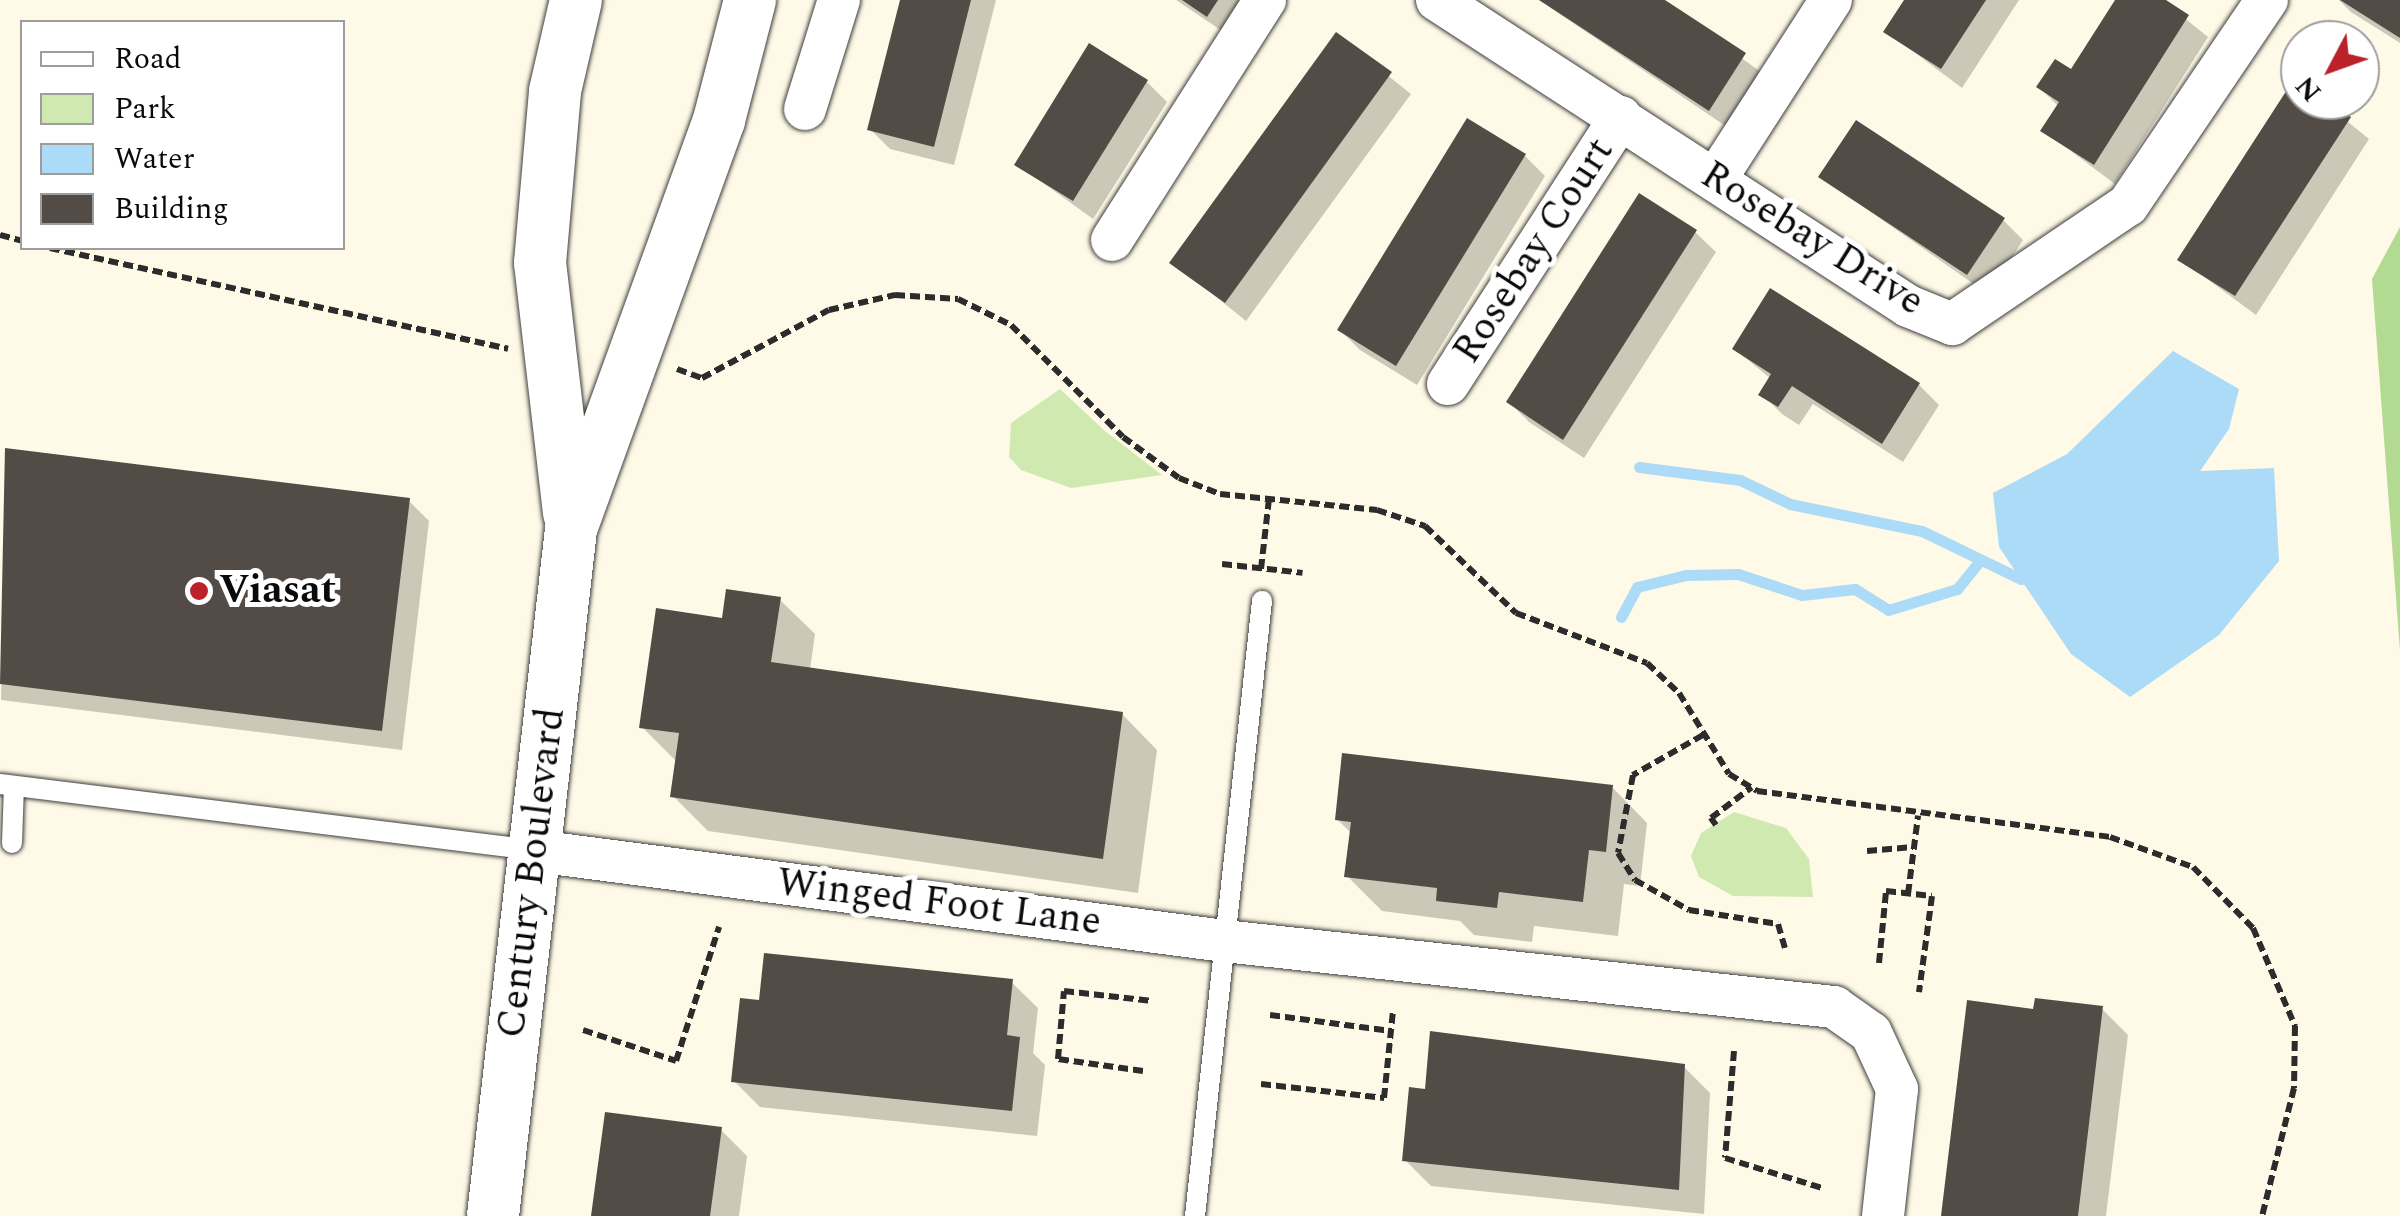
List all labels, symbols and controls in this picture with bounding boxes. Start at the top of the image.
legend [20,20,345,250]
north arrow [2280,20,2380,120]
text: Road [114,36,182,82]
text: N [2285,66,2332,111]
text: Park [114,86,176,132]
street label: Rosebay Court [1443,129,1625,373]
text: Water [114,136,195,182]
street label: Rosebay Drive [1692,151,1932,327]
text: Building [114,186,229,232]
place label: Viasat [219,567,336,615]
marker: Viasat [188,580,210,602]
street label: Century Boulevard [488,705,576,1041]
street label: Winged Foot Lane [774,859,1104,947]

